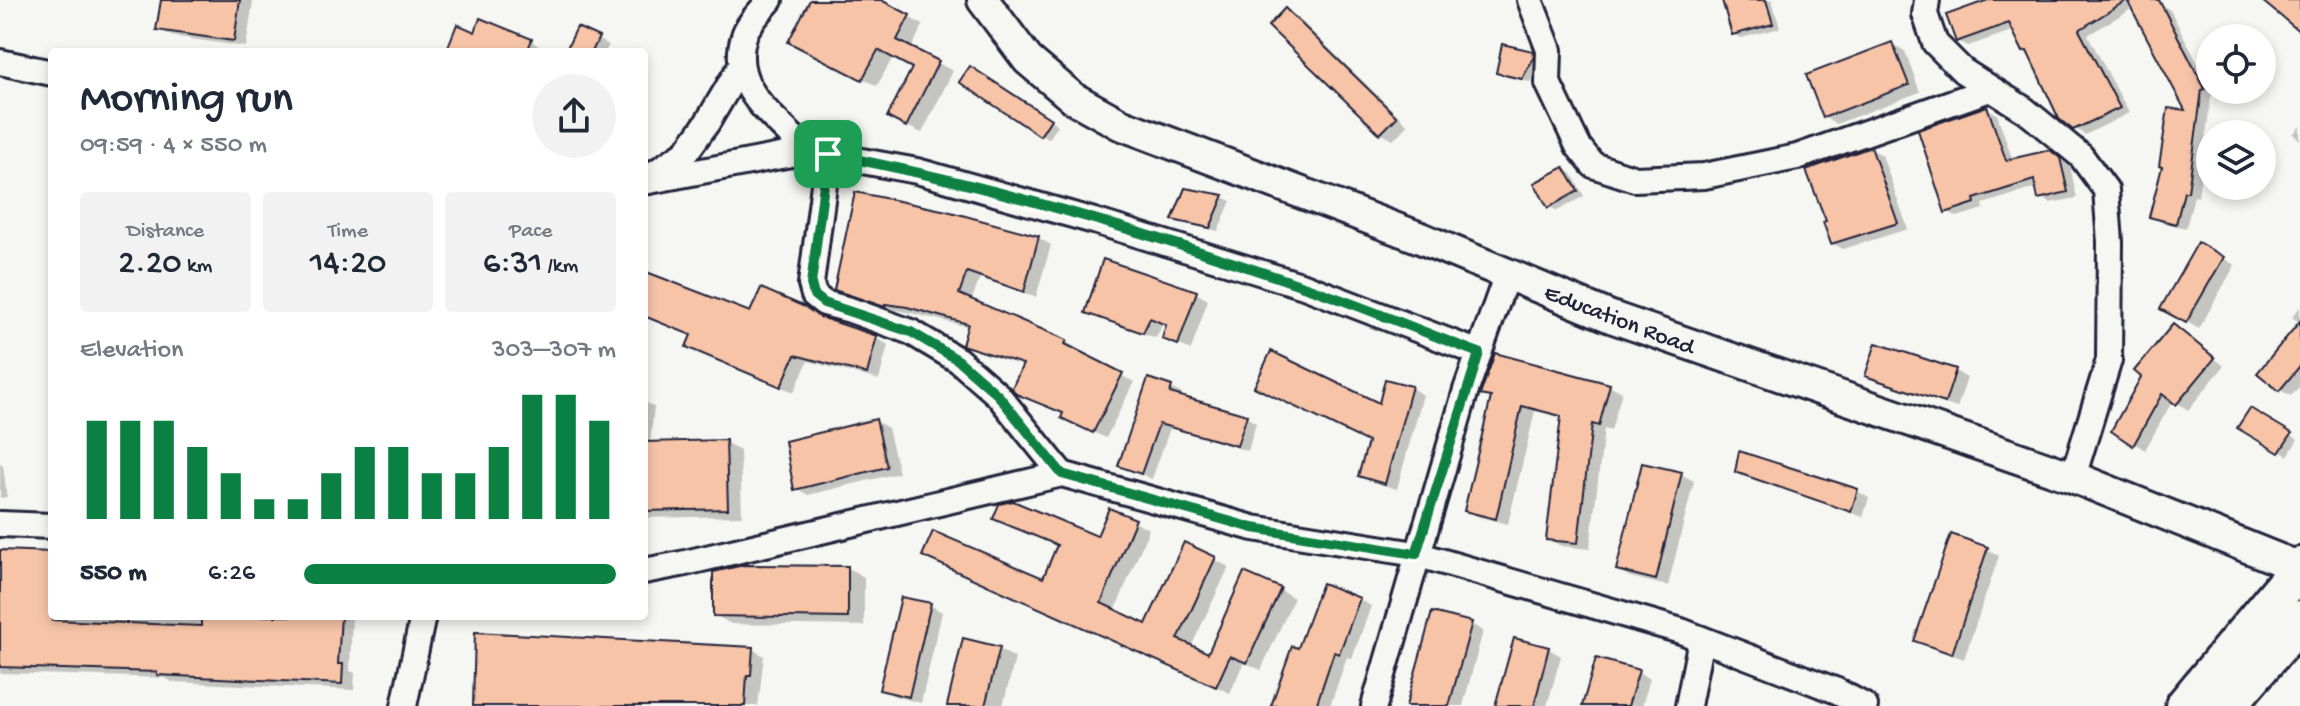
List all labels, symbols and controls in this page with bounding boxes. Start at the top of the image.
map controls [2196,24,2276,200]
button: locate [2196,24,2276,104]
button: share [532,74,616,158]
text: Morning run [80,75,293,127]
pin [794,120,862,188]
button: layers [2196,120,2276,200]
text: 09:59 · 4 × 550 m [80,131,267,162]
icon: arrive [806,132,850,176]
text: Distance [126,219,204,245]
text: Time [328,219,368,245]
text: Pace [509,219,552,245]
text: 2.20 [118,245,182,285]
text: 14:20 [310,245,386,285]
text: 6:31 [483,245,542,285]
text: km [182,254,212,280]
text: /km [542,254,578,280]
street label: Education Road [1539,279,1700,364]
text: Elevation [80,336,183,367]
text: 303–307 m [492,336,616,367]
text: 550 m [80,559,147,590]
text: 6:26 [208,559,255,590]

